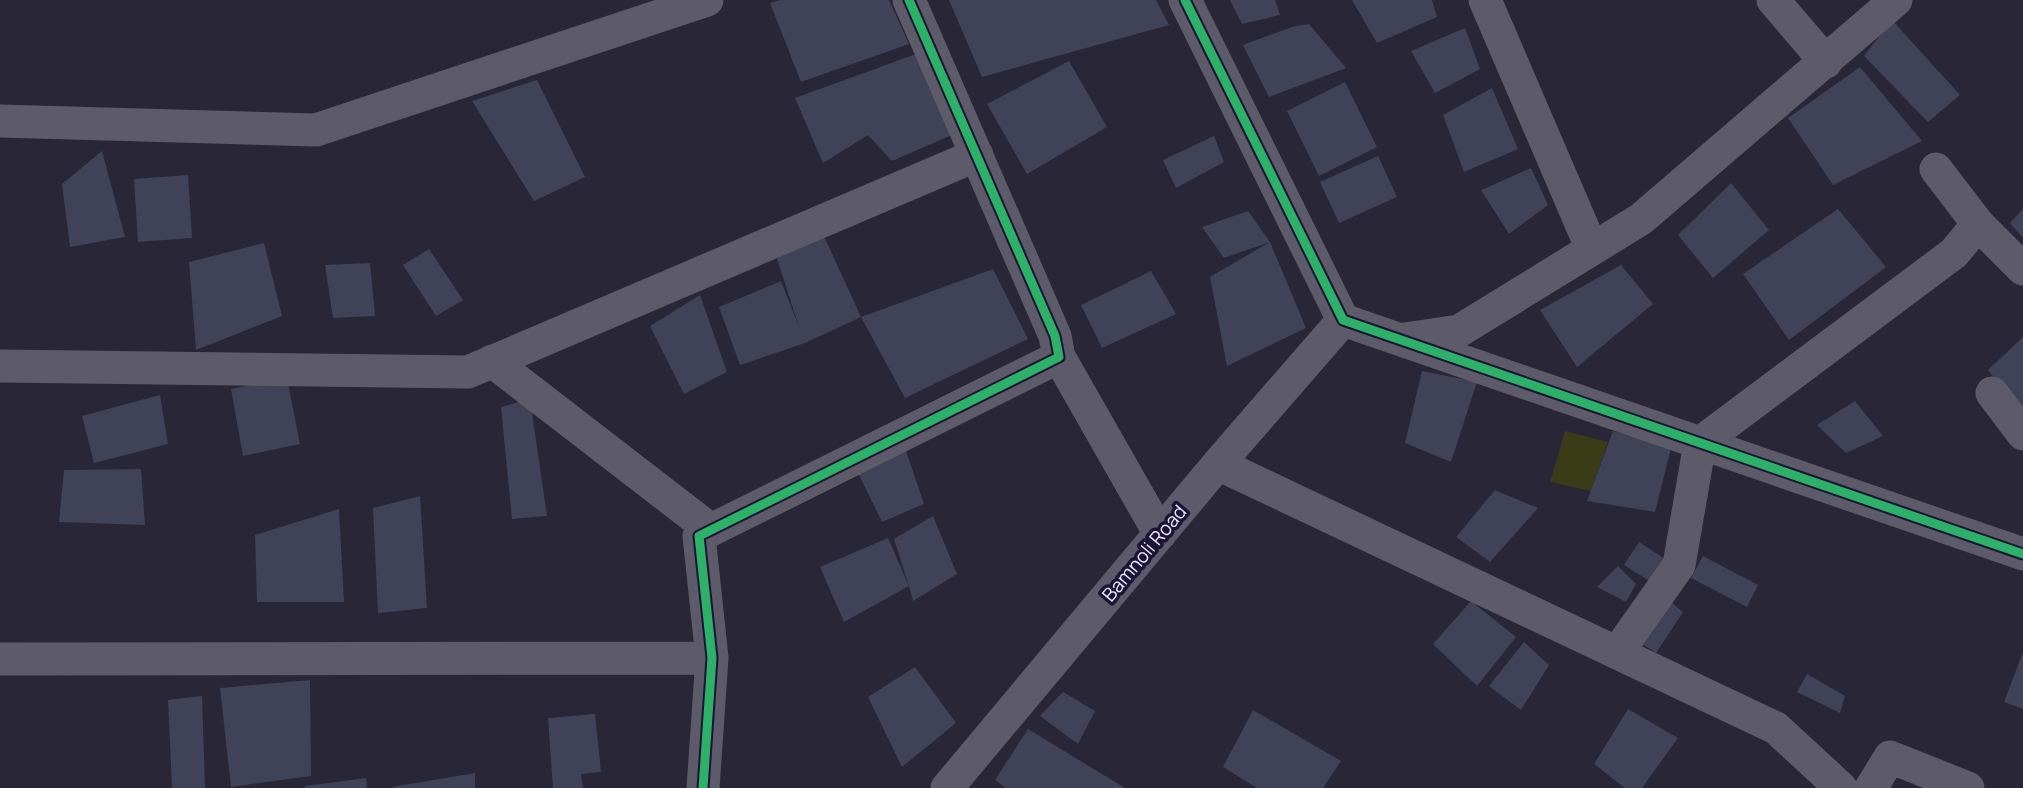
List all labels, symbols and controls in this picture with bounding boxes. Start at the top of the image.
street label: Bamnoli Road [1096,499,1192,607]

